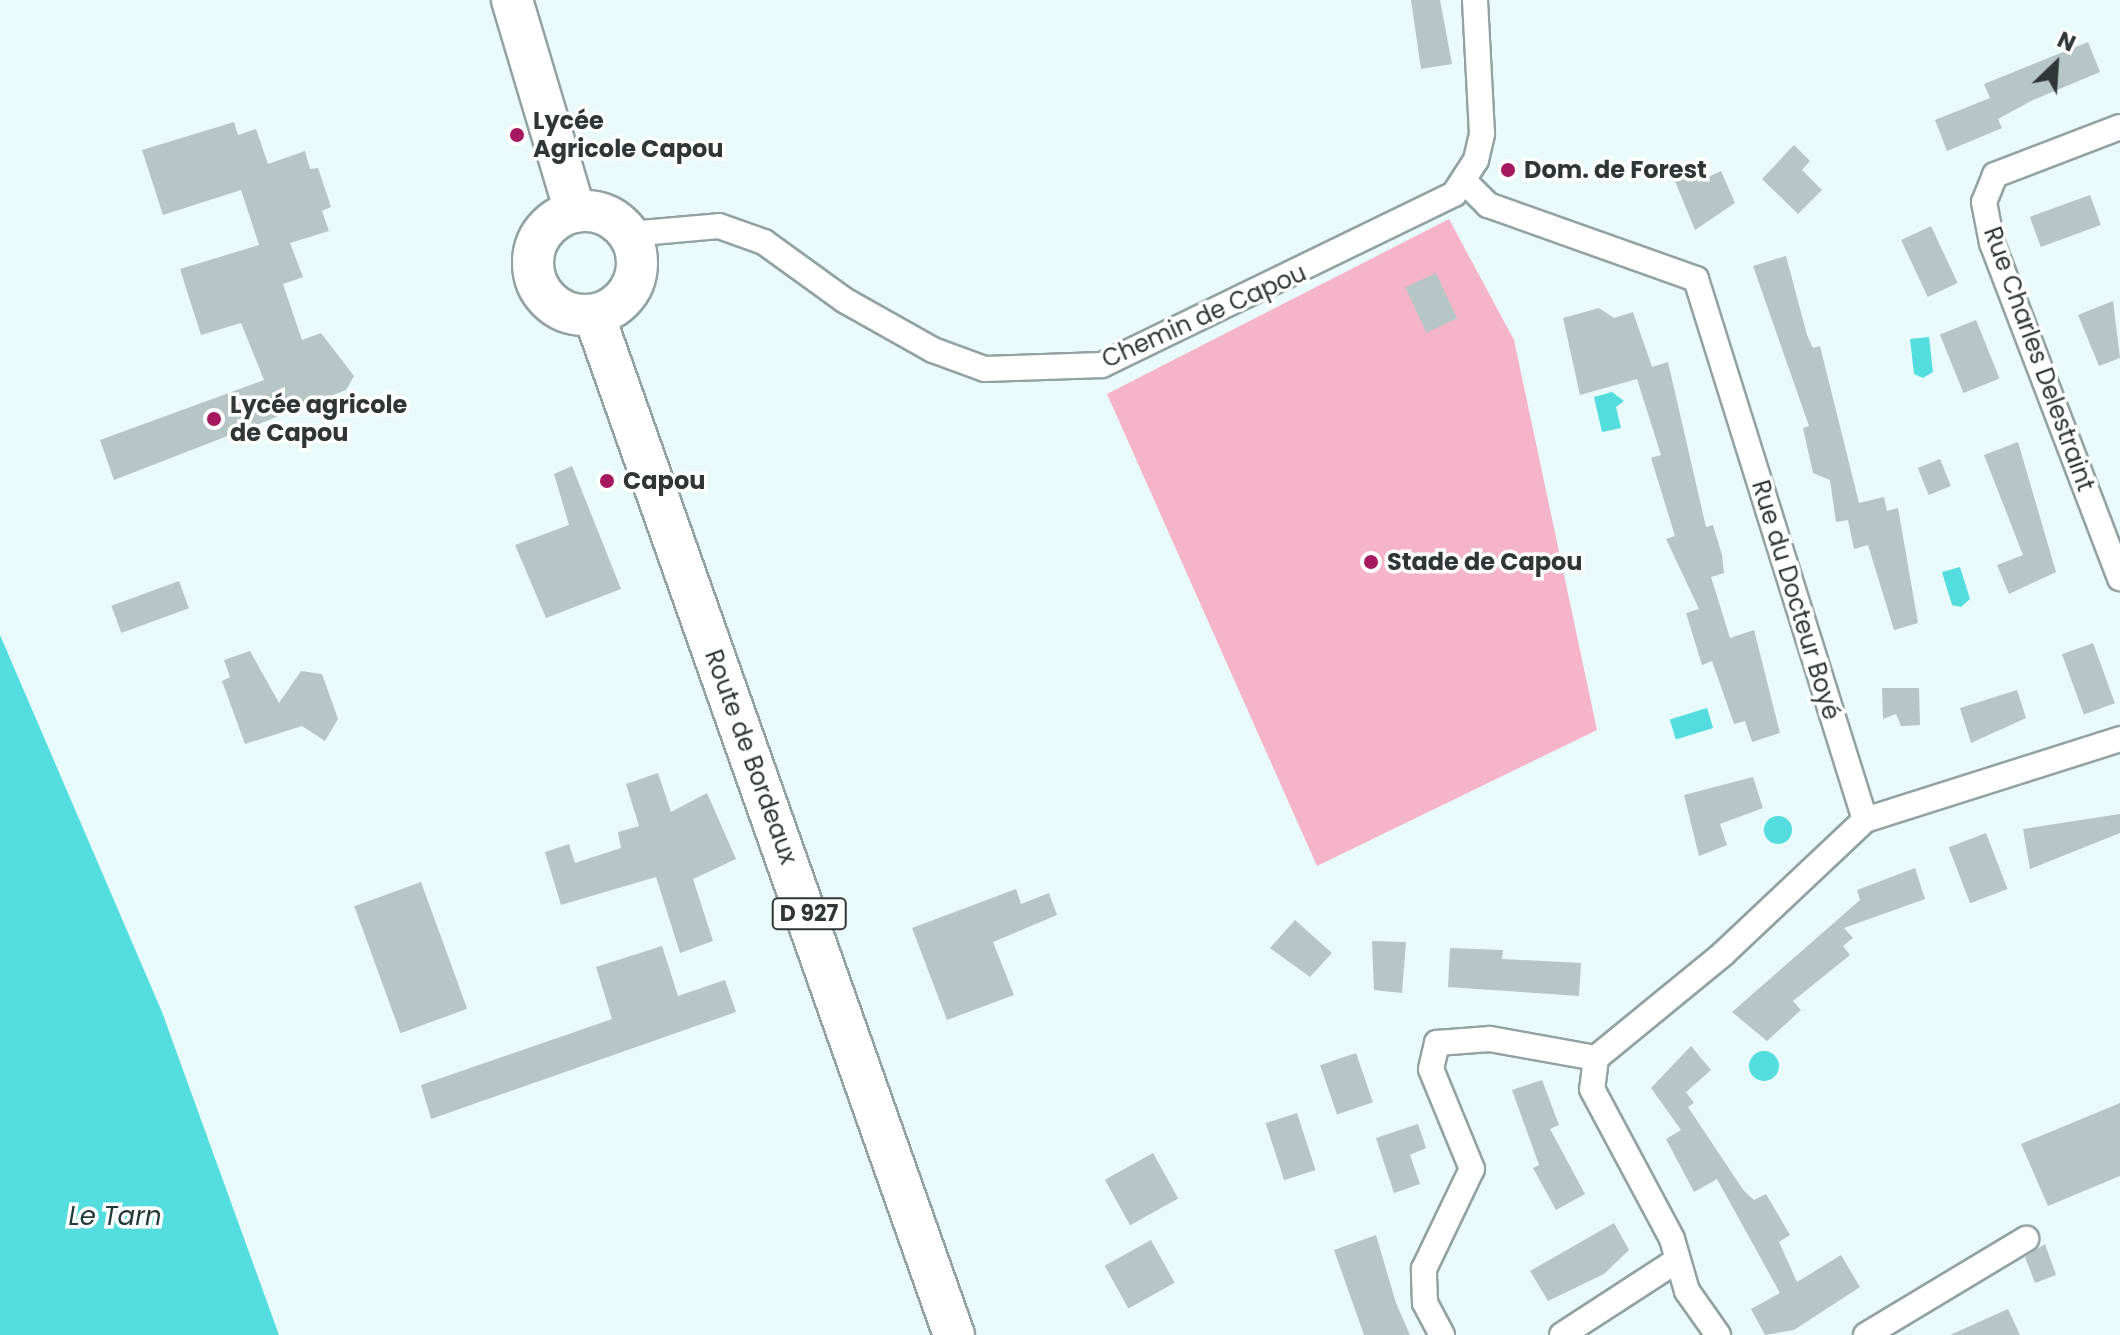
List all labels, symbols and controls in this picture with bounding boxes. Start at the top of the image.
north arrow [2016,24,2096,104]
text: N [2052,24,2080,59]
place label: Lycée Agricole Capou [533,107,723,163]
marker: Lycée Agricole Capou [508,126,526,144]
place label: Dom. de Forest [1524,156,1707,184]
marker: Dom. de Forest [1499,161,1517,179]
street label: Rue Charles Delestraint [1978,223,2100,495]
street label: Chemin de Capou [1097,258,1311,374]
place label: Lycée agricole de Capou [230,391,407,447]
marker: Lycée agricole de Capou [205,410,223,428]
place label: Capou [623,467,705,495]
marker: Capou [598,472,616,490]
street label: Rue du Docteur Boyé [1746,477,1846,723]
place label: Stade de Capou [1387,548,1582,576]
marker: Stade de Capou [1362,553,1380,571]
street label: Route de Bordeaux [699,646,803,868]
road number: D 927 [771,896,847,932]
water label: Le Tarn [68,1201,162,1233]

